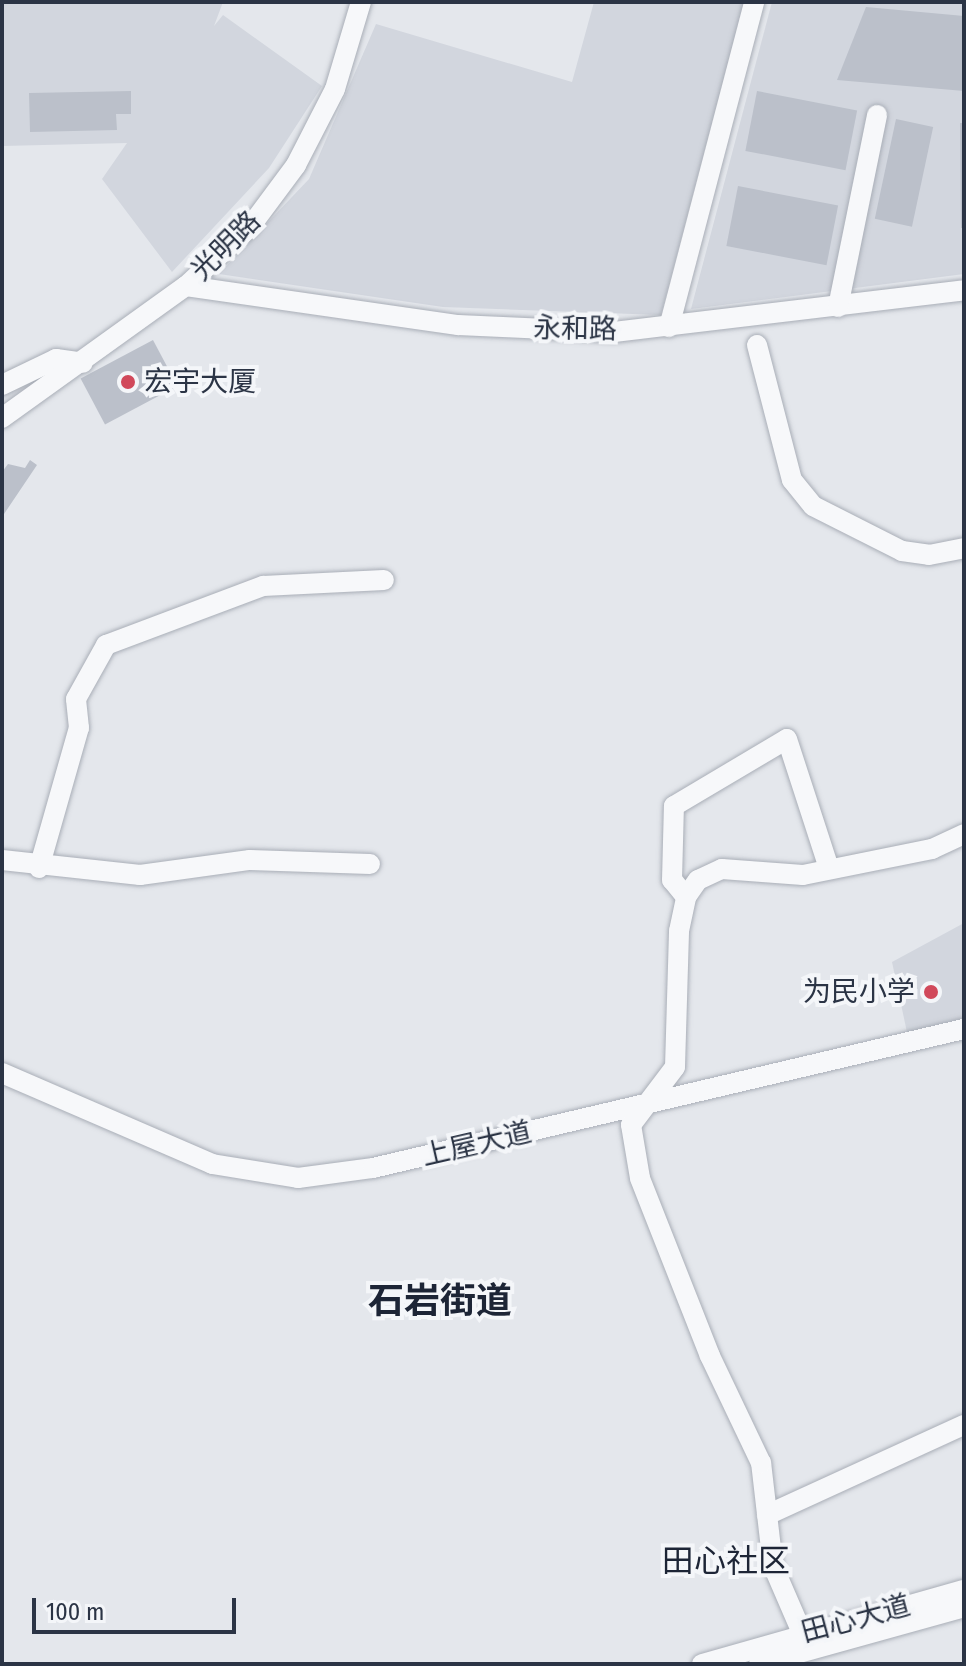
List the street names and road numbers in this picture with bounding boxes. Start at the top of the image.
street label: 光明路 [184,204,268,288]
street label: 永和路 [533,311,617,347]
street label: 上屋大道 [419,1115,535,1173]
street label: 田心大道 [798,1588,914,1650]

